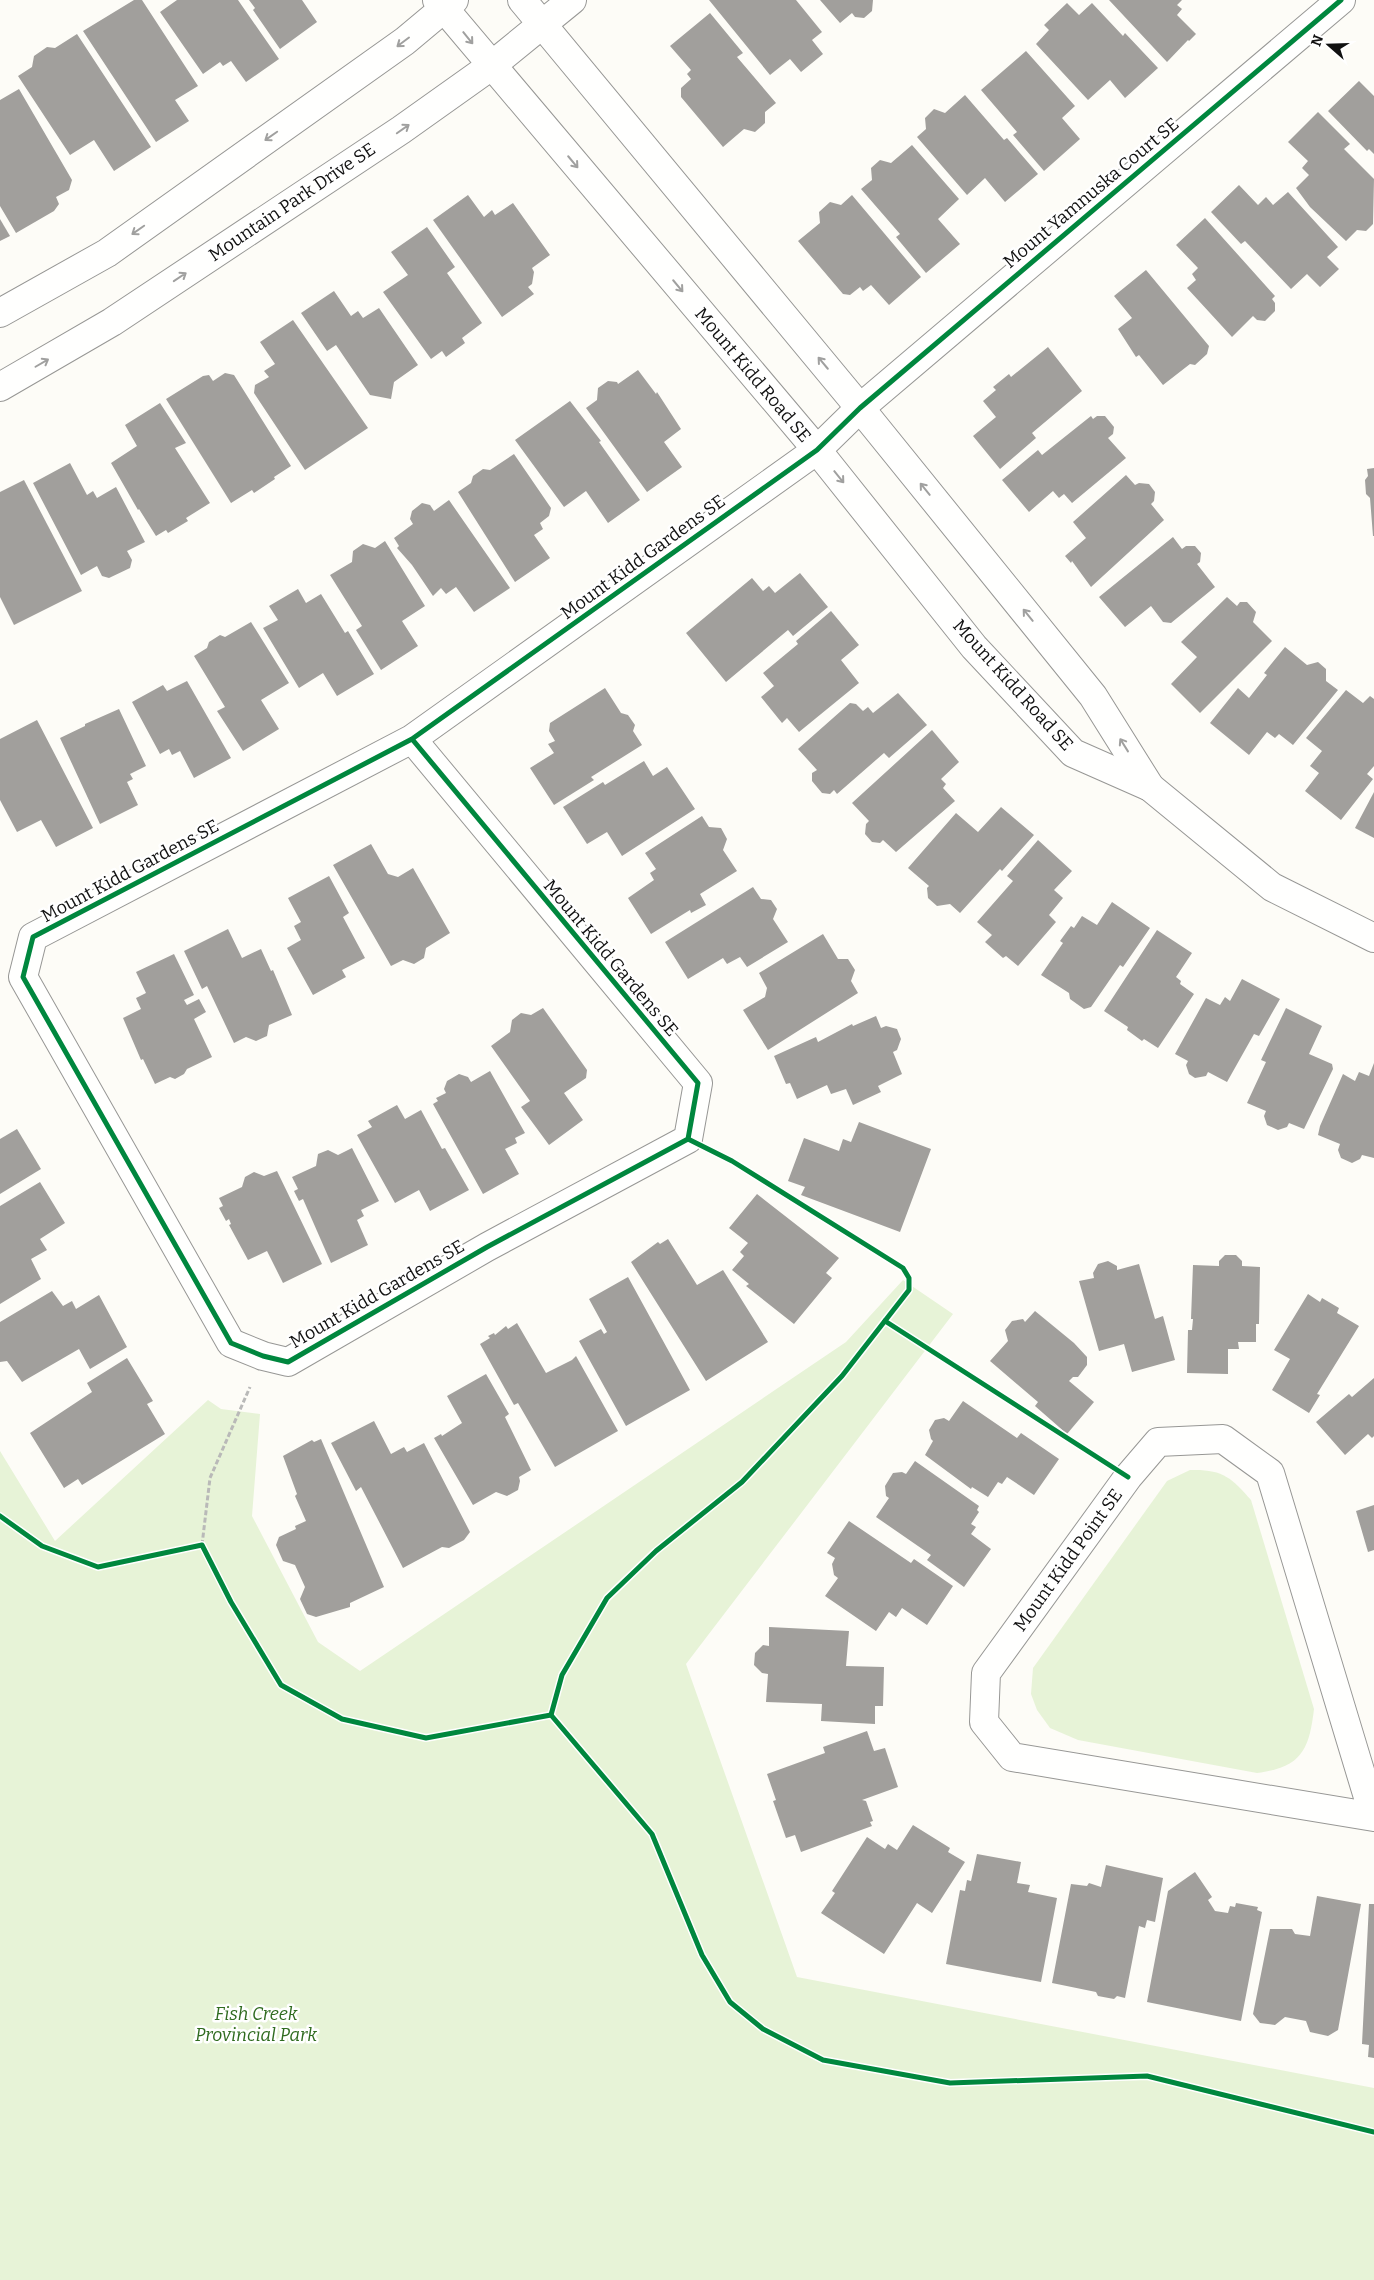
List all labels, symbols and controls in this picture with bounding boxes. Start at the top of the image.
north arrow [1304,20,1354,70]
one-way arrow [462,31,473,44]
text: N [1307,33,1327,49]
one-way arrow [397,36,410,47]
street label: Mount Yamnuska Court SE [999,113,1183,273]
one-way arrow [396,124,410,134]
one-way arrow [264,131,278,141]
street label: Mountain Park Drive SE [204,138,380,266]
one-way arrow [567,155,578,168]
one-way arrow [132,225,145,236]
one-way arrow [173,272,187,282]
one-way arrow [672,279,683,292]
street label: Mount Kidd Road SE [690,303,816,447]
one-way arrow [35,357,49,367]
one-way arrow [817,357,828,370]
one-way arrow [833,470,844,483]
one-way arrow [920,483,931,496]
street label: Mount Kidd Gardens SE [557,490,729,624]
one-way arrow [1022,609,1033,622]
street label: Mount Kidd Road SE [948,615,1078,755]
one-way arrow [1119,739,1129,753]
street label: Mount Kidd Gardens SE [37,815,223,927]
street label: Mount Kidd Gardens SE [539,875,683,1041]
street label: Mount Kidd Gardens SE [286,1235,468,1353]
street label: Mount Kidd Point SE [1009,1484,1127,1636]
park label: Fish Creek Provincial Park [195,2003,317,2046]

